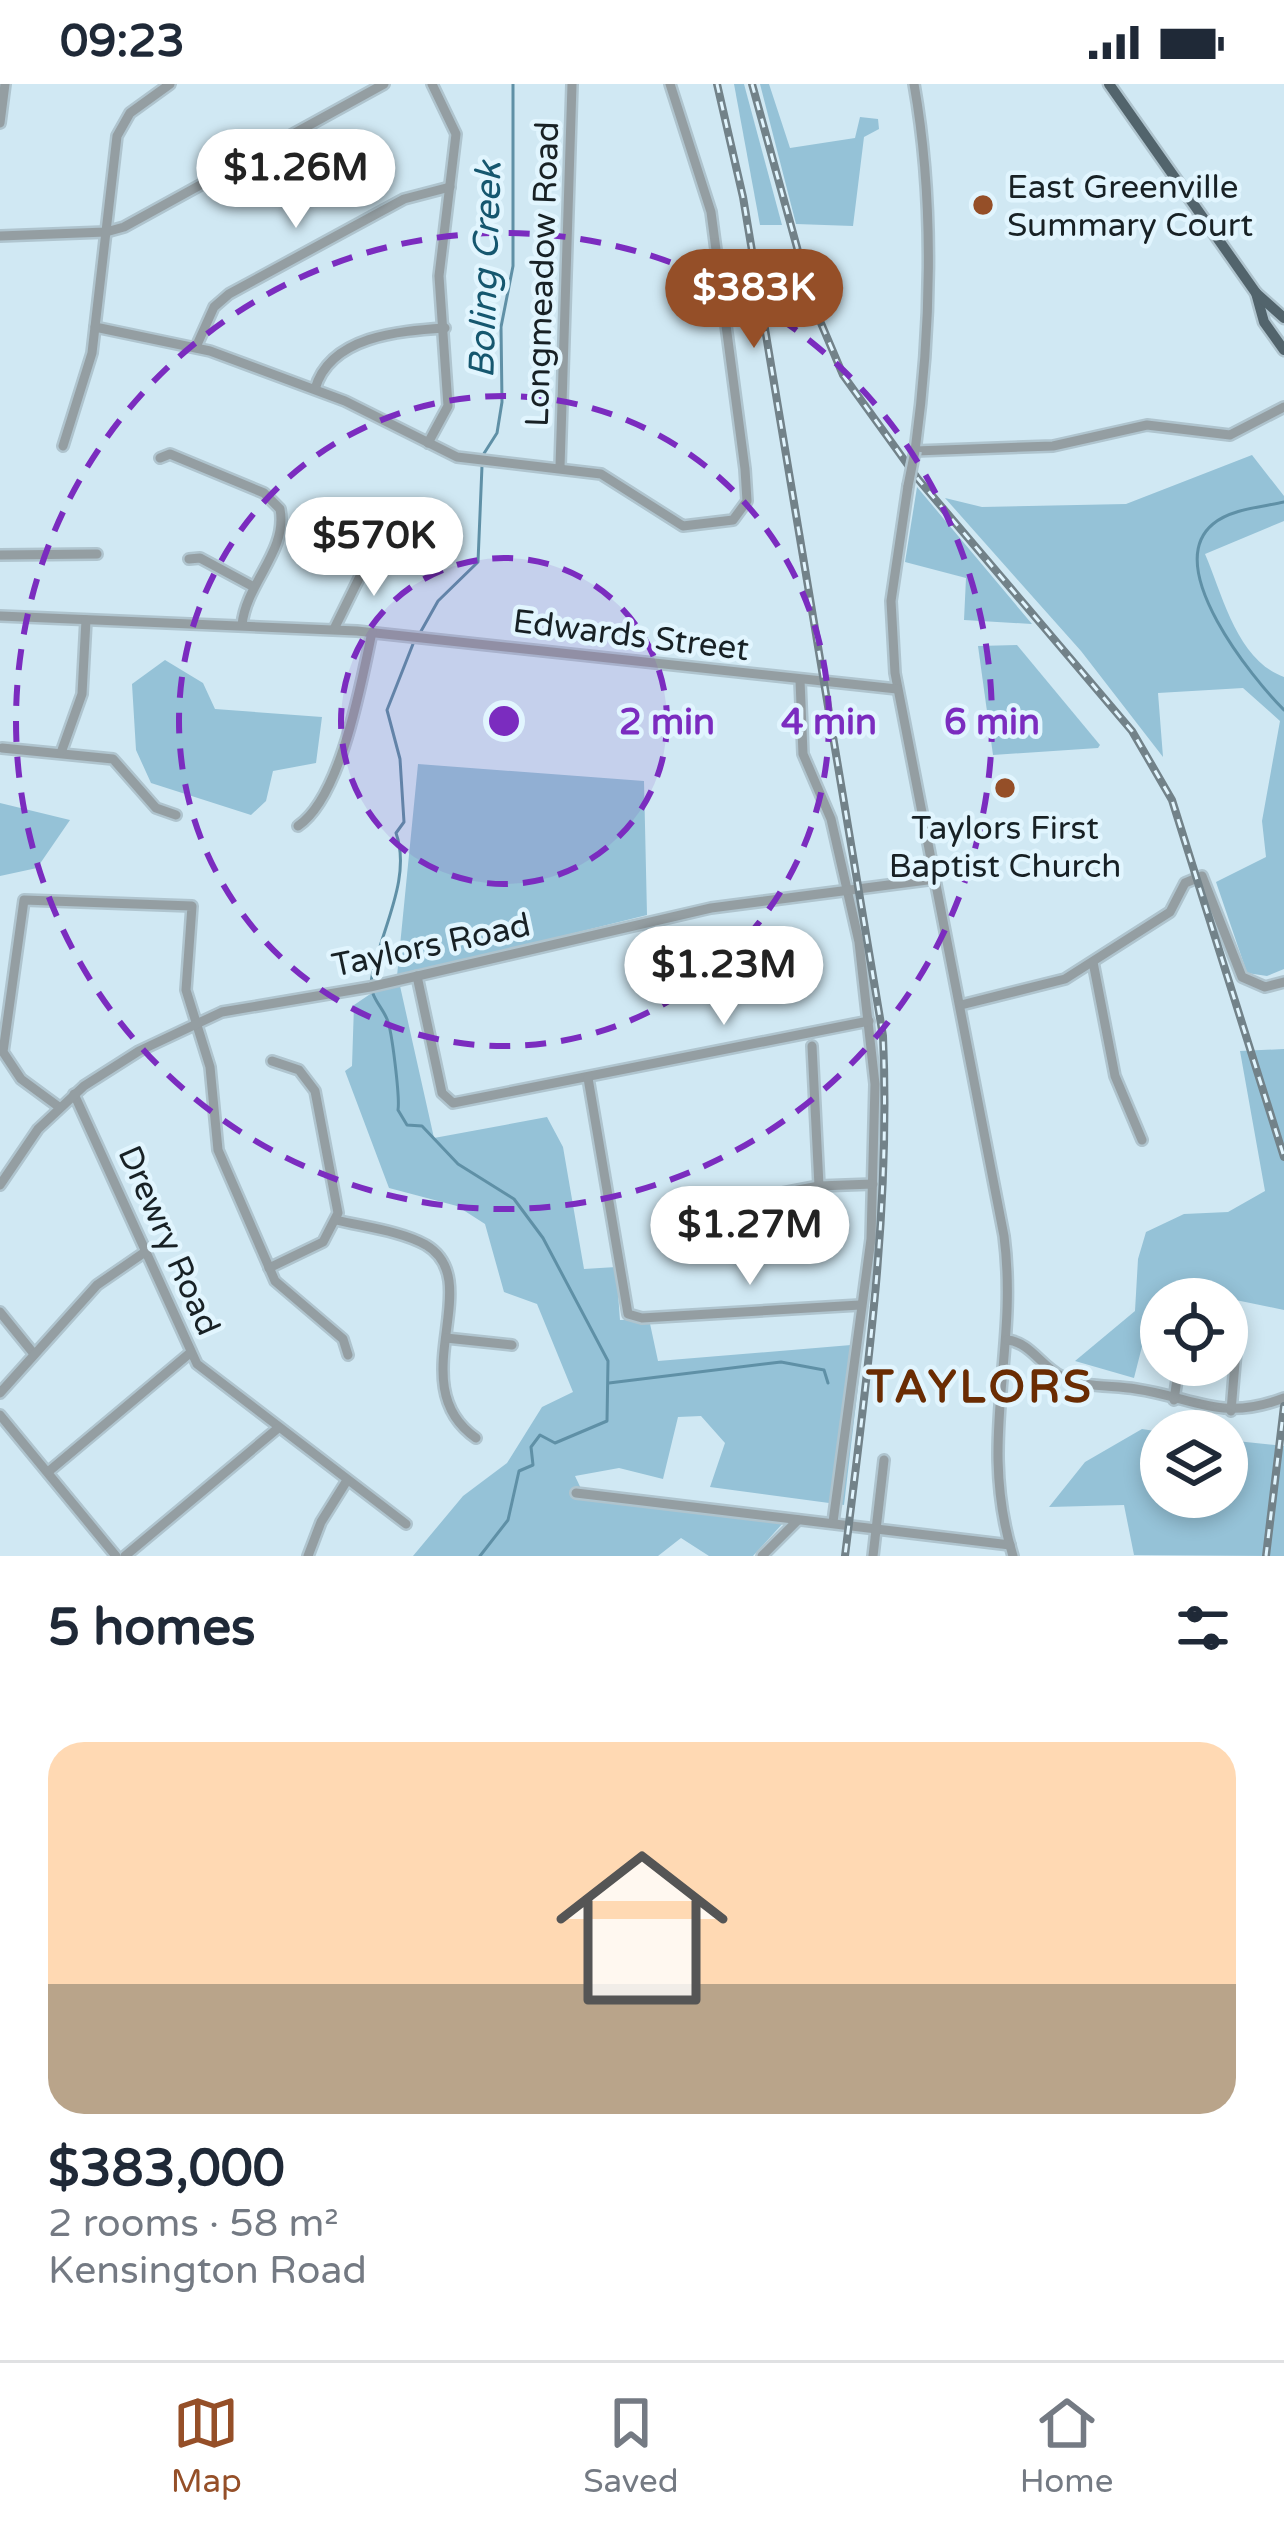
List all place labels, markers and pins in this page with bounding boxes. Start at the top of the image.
pin: $1.26M [198,129,394,231]
place label: East Greenville Summary Court [1007,168,1253,245]
marker: East Greenville Summary Court [970,192,996,218]
pin: $383K [670,249,838,351]
pin: $570K [290,497,458,599]
centre of rings [483,700,525,742]
marker: Taylors First Baptist Church [992,775,1018,801]
place label: Taylors First Baptist Church [889,809,1121,886]
pin: $1.23M [626,926,822,1028]
pin: $1.27M [652,1186,848,1288]

